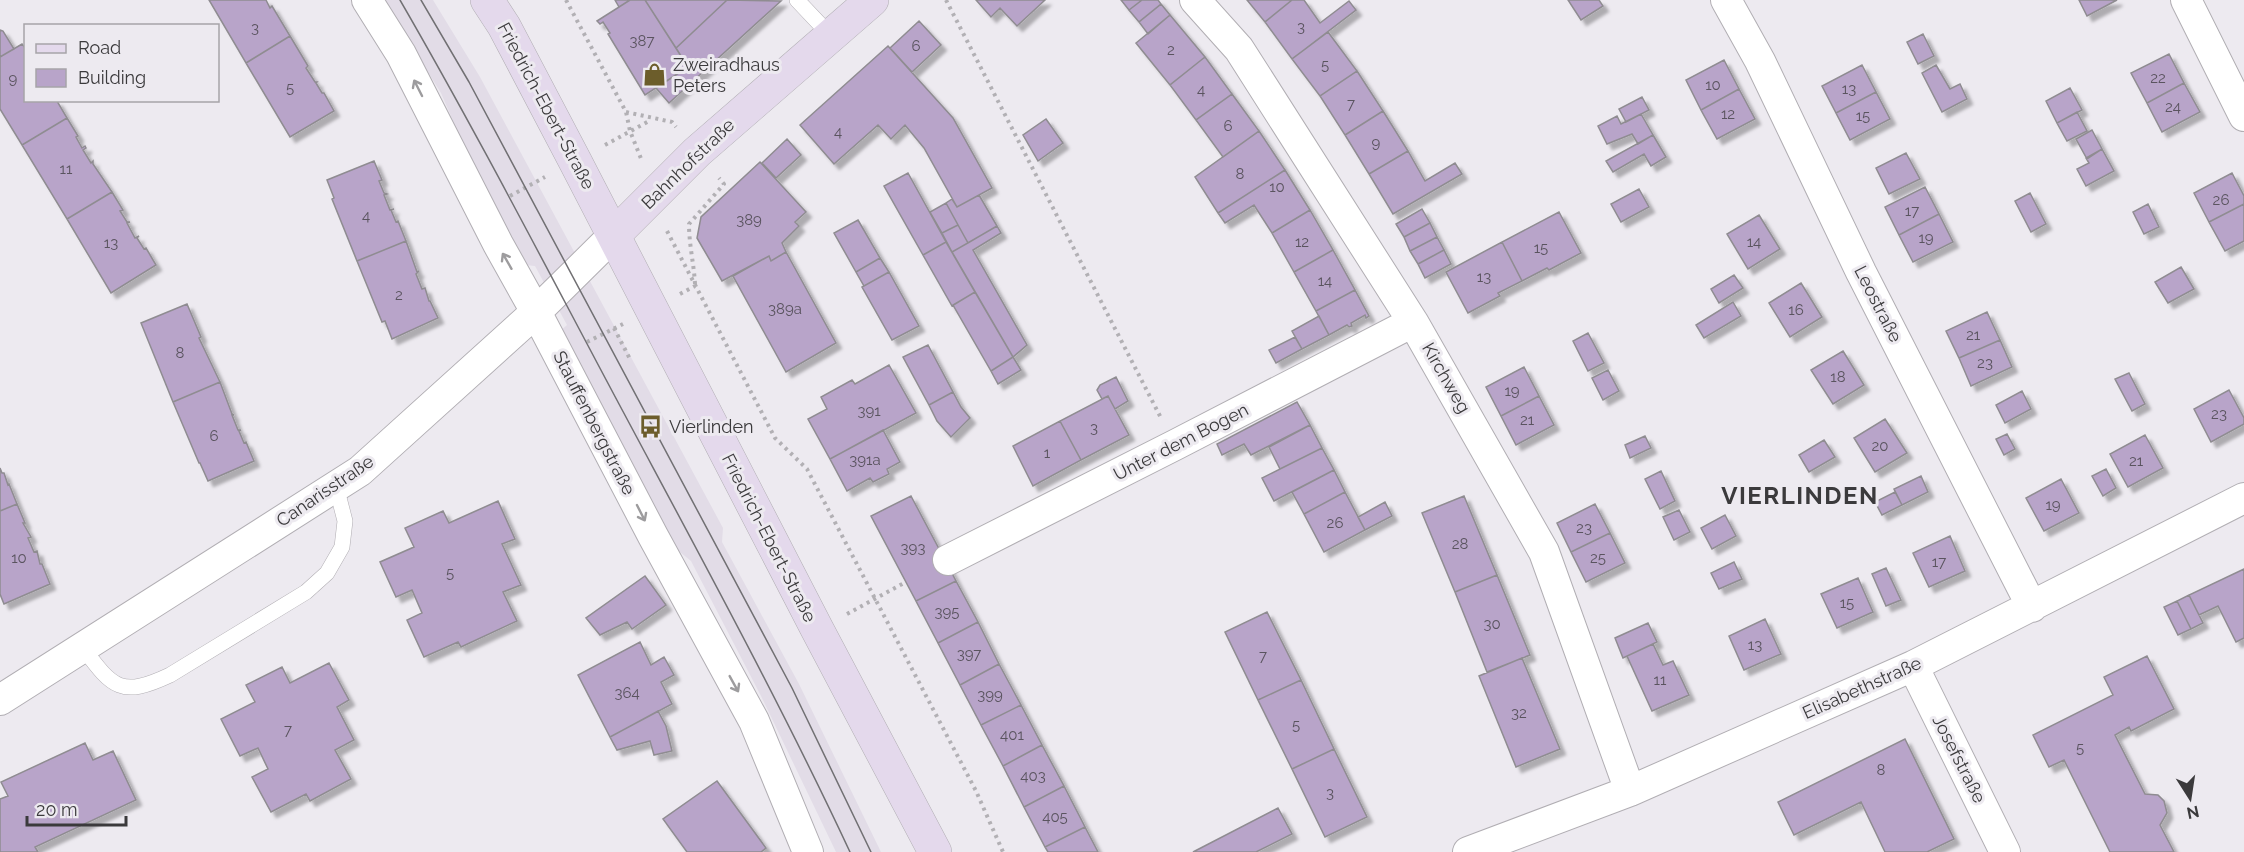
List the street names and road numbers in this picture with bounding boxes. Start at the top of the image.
street label: Friedrich-Ebert-Straße [493,19,600,193]
street label: Bahnhofstraße [637,114,739,213]
street label: Leostraße [1850,262,1907,346]
street label: Kirchweg [1418,339,1475,417]
street label: Stauffenbergstraße [549,347,640,499]
street label: Unter dem Bogen [1110,398,1252,485]
street label: Canarisstraße [272,450,378,531]
street label: Friedrich-Ebert-Straße [718,450,821,626]
street label: Elisabethstraße [1799,652,1925,723]
street label: Josefstraße [1928,711,1991,807]

